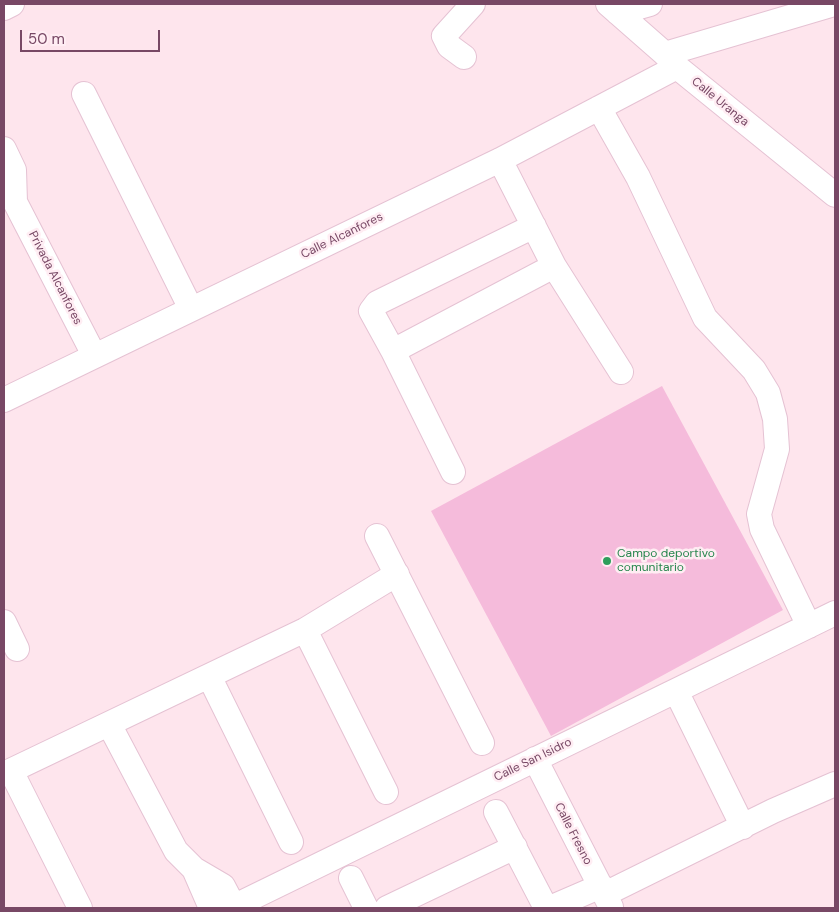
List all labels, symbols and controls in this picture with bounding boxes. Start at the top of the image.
scale bar [22,20,162,52]
text: 50 m [28,29,65,49]
street label: Calle Uranga [688,75,752,129]
street label: Calle Alcanfores [299,210,385,262]
street label: Privada Alcanfores [25,229,85,327]
place label: Campo deportivo comunitario [617,547,715,575]
marker: Campo deportivo comunitario [601,555,613,567]
street label: Calle San Isidro [492,735,574,785]
street label: Calle Fresno [551,800,595,868]

